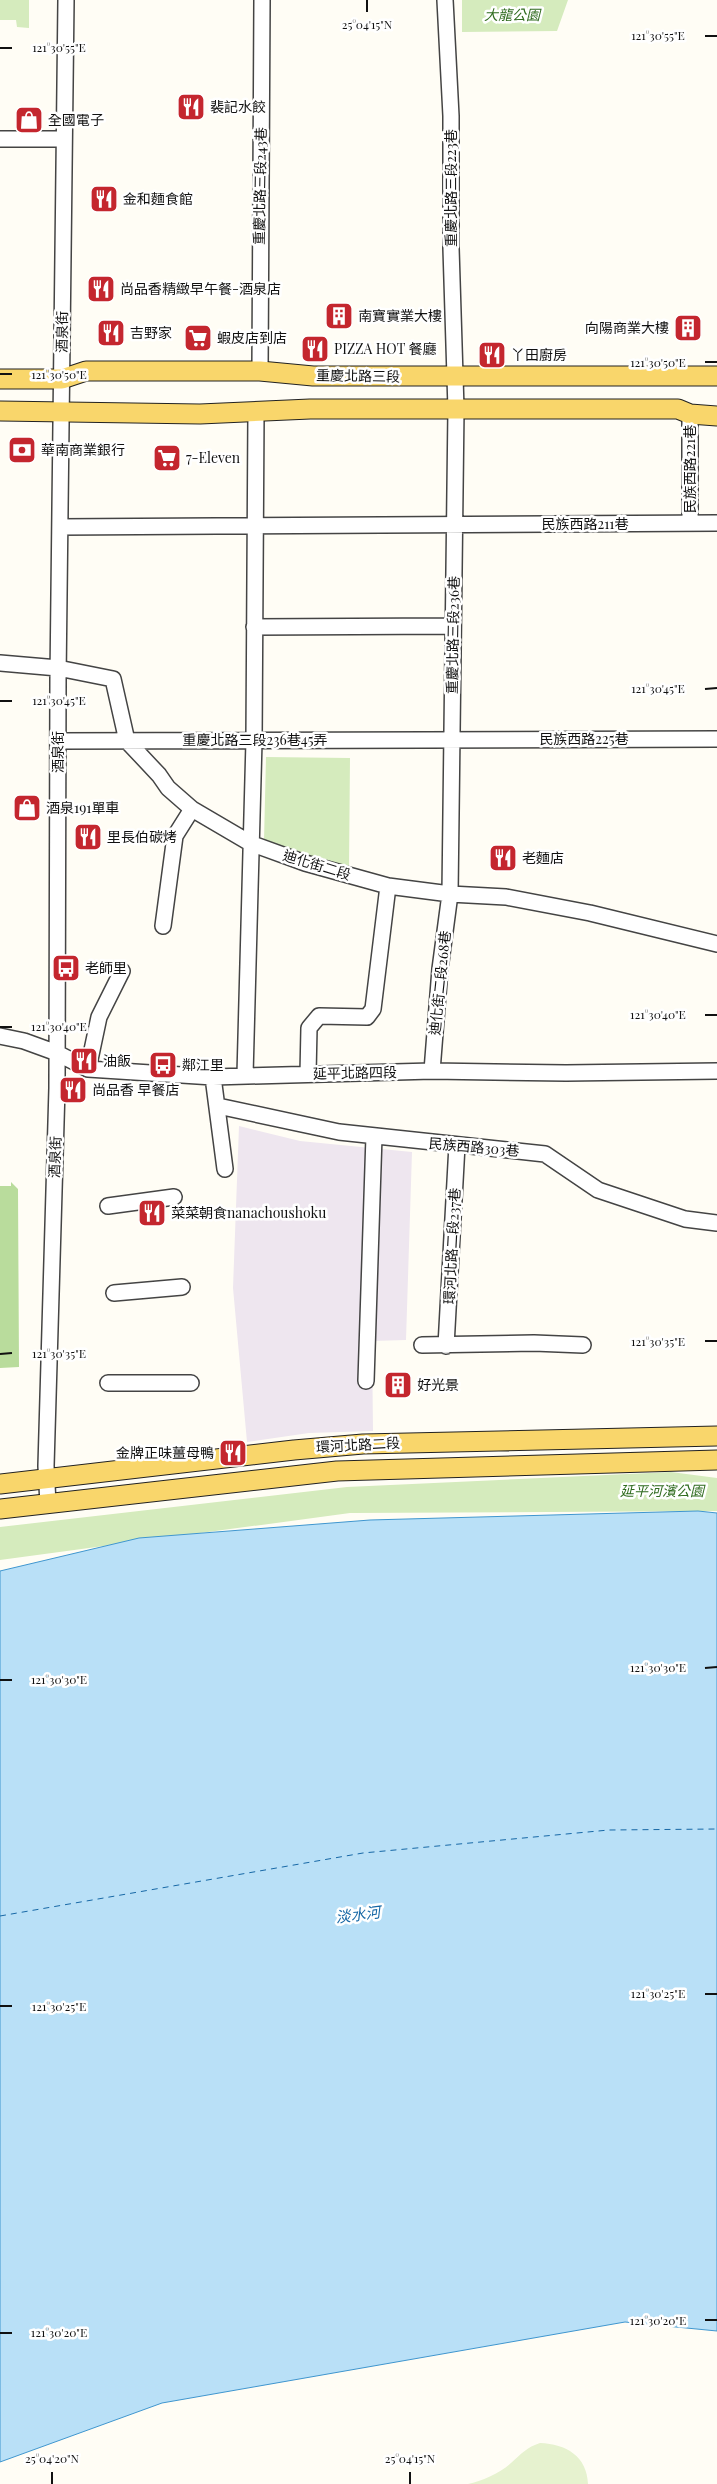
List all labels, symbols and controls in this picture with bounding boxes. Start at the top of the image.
park label: 大龍公園 [484,5,542,24]
text: 25°04'15"N [342,16,393,32]
text: 121°30'55"E [631,27,685,43]
text: 121°30'55"E [32,39,86,55]
restaurant icon: 裴記水餃 [176,92,206,122]
place label: 裴記水餃 [210,97,266,116]
shop icon: 全國電子 [14,105,44,135]
place label: 全國電子 [48,110,104,129]
street label: 重慶北路三段243巷 [249,127,270,245]
street label: 重慶北路三段223巷 [441,129,460,247]
restaurant icon: 金和麵食館 [89,184,119,214]
place label: 金和麵食館 [123,189,193,208]
restaurant icon: 尚品香精緻早午餐-酒泉店 [86,274,116,304]
place label: 尚品香精緻早午餐-酒泉店 [120,279,281,298]
building icon: 南寶實業大樓 [324,301,354,331]
place label: 南寶實業大樓 [358,306,442,325]
street label: 酒泉街 [52,311,71,353]
building icon: 向陽商業大樓 [673,313,703,343]
restaurant icon: 吉野家 [96,318,126,348]
place label: 向陽商業大樓 [585,318,669,337]
place label: 吉野家 [130,323,172,342]
supermarket icon: 蝦皮店到店 [183,323,213,353]
place label: 蝦皮店到店 [217,328,287,347]
restaurant icon: PIZZA HOT 餐廳 [300,334,330,364]
place label: PIZZA HOT 餐廳 [334,339,437,358]
restaurant icon: 丫田廚房 [477,340,507,370]
place label: 丫田廚房 [511,345,567,364]
text: 121°30'50"E [630,354,686,370]
street label: 重慶北路三段 [316,365,400,386]
text: 121°30'50"E [31,366,87,382]
street label: 民族西路221巷 [680,425,699,513]
bank icon: 華南商業銀行 [7,435,37,465]
place label: 華南商業銀行 [41,440,125,459]
supermarket icon: 7-Eleven [152,443,182,473]
place label: 7-Eleven [186,448,241,467]
street label: 民族西路211巷 [541,514,629,533]
street label: 重慶北路三段236巷 [442,576,463,694]
text: 121°30'45"E [631,680,685,696]
text: 121°30'45"E [32,692,86,708]
street label: 民族西路225巷 [539,729,629,748]
street label: 重慶北路三段236巷45弄 [183,730,327,749]
street label: 酒泉街 [48,731,67,773]
shop icon: 酒泉191單車 [12,793,42,823]
place label: 酒泉191單車 [46,798,120,817]
restaurant icon: 里長伯碳烤 [73,822,103,852]
place label: 里長伯碳烤 [107,827,177,846]
restaurant icon: 老麵店 [488,843,518,873]
street label: 迪化街二段 [281,845,353,884]
place label: 老麵店 [522,848,564,867]
street label: 迪化街二段268巷 [425,930,454,1036]
bus stop icon: 老師里 [51,953,81,983]
place label: 老師里 [85,958,127,977]
text: 121°30'40"E [630,1006,686,1022]
text: 121°30'40"E [31,1018,87,1034]
restaurant icon: 油飯 [69,1046,99,1076]
bus stop icon: 鄰江里 [148,1050,178,1080]
place label: 油飯 [103,1051,131,1070]
place label: 鄰江里 [182,1055,224,1074]
street label: 延平北路四段 [313,1062,397,1083]
restaurant icon: 尚品香 早餐店 [58,1075,88,1105]
place label: 尚品香 早餐店 [92,1080,180,1099]
street label: 民族西路303巷 [428,1133,520,1160]
street label: 酒泉街 [44,1136,65,1178]
street label: 環河北路二段237巷 [439,1187,464,1305]
restaurant icon: 菜菜朝食nanachoushoku [137,1198,167,1228]
place label: 菜菜朝食nanachoushoku [171,1203,326,1222]
text: 121°30'35"E [631,1333,685,1349]
text: 121°30'35"E [32,1345,86,1361]
building icon: 好光景 [383,1370,413,1400]
place label: 好光景 [417,1375,459,1394]
street label: 環河北路二段 [316,1433,400,1456]
restaurant icon: 金牌正味薑母鴨 [218,1438,248,1468]
place label: 金牌正味薑母鴨 [116,1443,214,1462]
park label: 延平河濱公園 [620,1481,706,1500]
text: 121°30'30"E [630,1659,686,1675]
text: 121°30'30"E [31,1671,87,1687]
water label: 淡水河 [334,1901,384,1927]
text: 121°30'25"E [631,1985,685,2001]
text: 121°30'25"E [32,1998,86,2014]
text: 121°30'20"E [630,2312,686,2328]
text: 121°30'20"E [31,2324,87,2340]
text: 25°04'20"N [25,2450,80,2466]
text: 25°04'15"N [385,2450,436,2466]

